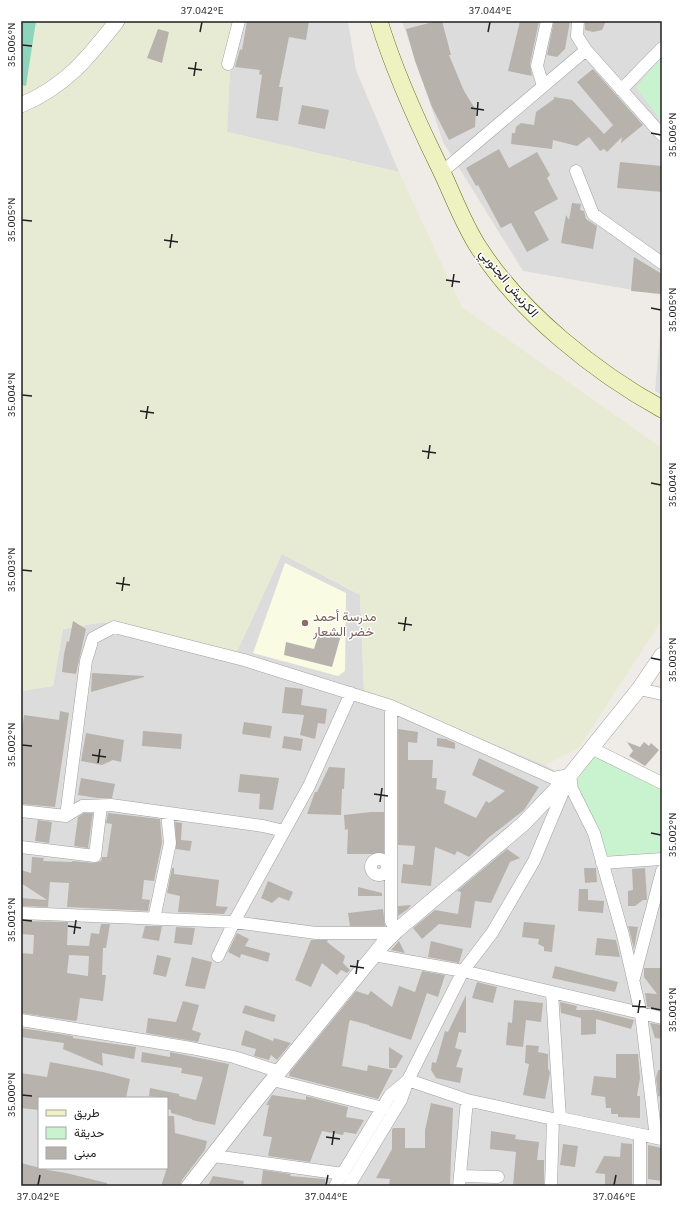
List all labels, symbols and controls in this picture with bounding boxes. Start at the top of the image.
text: 37.042°E [180,4,224,17]
text: 37.044°E [468,4,512,17]
text: 35.006°N [5,23,18,67]
text: 35.006°N [666,113,679,157]
text: 35.005°N [5,198,18,242]
street label: الكرنيش الجنوبي [474,245,543,322]
text: 35.005°N [666,288,679,332]
text: 35.004°N [5,373,18,417]
text: 35.004°N [666,463,679,507]
text: 35.003°N [5,548,18,592]
place label: مدرسة أحمد خضر الشعار [312,608,376,640]
marker: مدرسة أحمد خضر الشعار [300,618,310,628]
text: 35.003°N [666,638,679,682]
text: 35.002°N [5,723,18,767]
text: 35.002°N [666,813,679,857]
text: 35.001°N [5,898,18,942]
text: 35.001°N [666,988,679,1032]
text: 35.000°N [5,1073,18,1117]
legend [38,1097,168,1169]
text: طريق [74,1105,100,1121]
text: حديقة [74,1125,104,1140]
text: مبنى [74,1145,96,1161]
text: 37.042°E [16,1190,60,1203]
text: 37.044°E [304,1190,348,1203]
text: 37.046°E [592,1190,636,1203]

